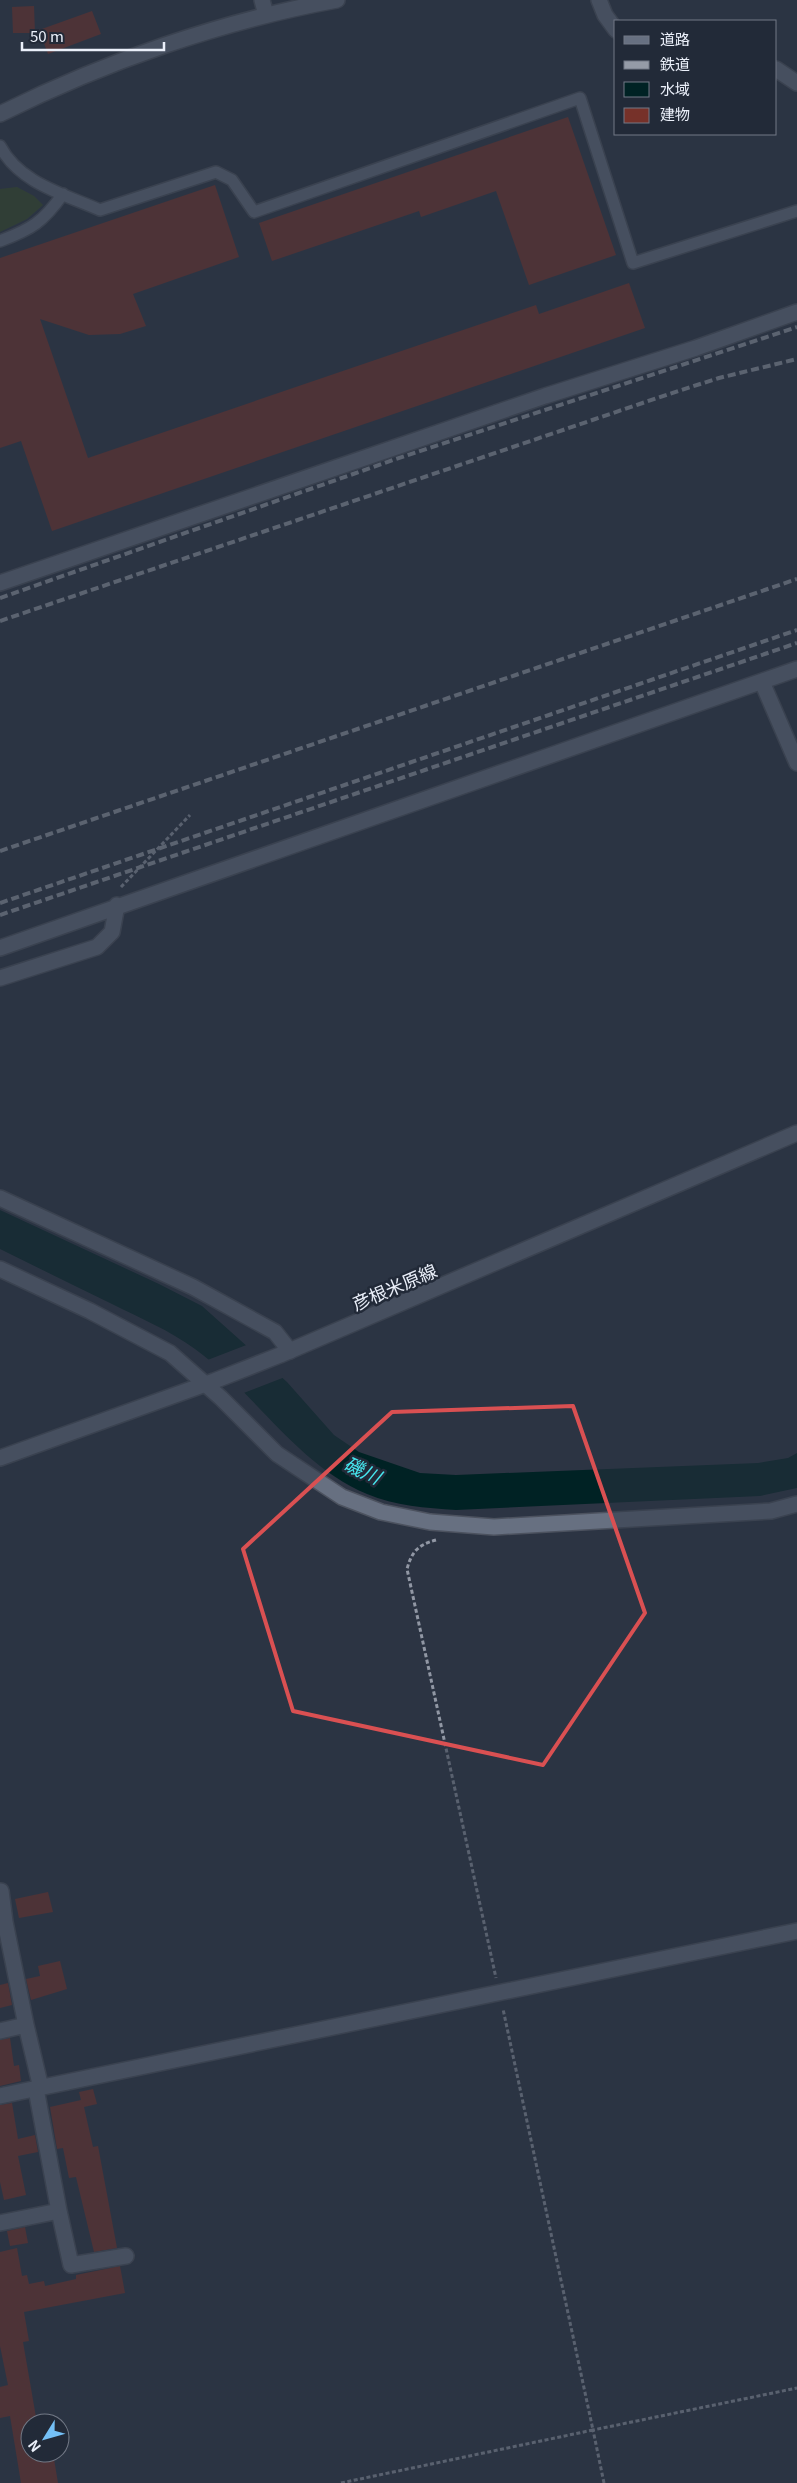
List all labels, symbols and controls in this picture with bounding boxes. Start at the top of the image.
scale bar [22,20,165,52]
legend [614,20,777,135]
text: 50 m [30,25,64,46]
text: 道路 [660,28,690,49]
text: 鉄道 [660,53,690,74]
text: 水域 [660,78,690,99]
text: 建物 [660,103,690,124]
street label: 彦根米原線 [347,1256,441,1316]
water label: 磯川 [340,1449,388,1490]
north arrow [20,2413,70,2463]
text: N [23,2436,45,2457]

